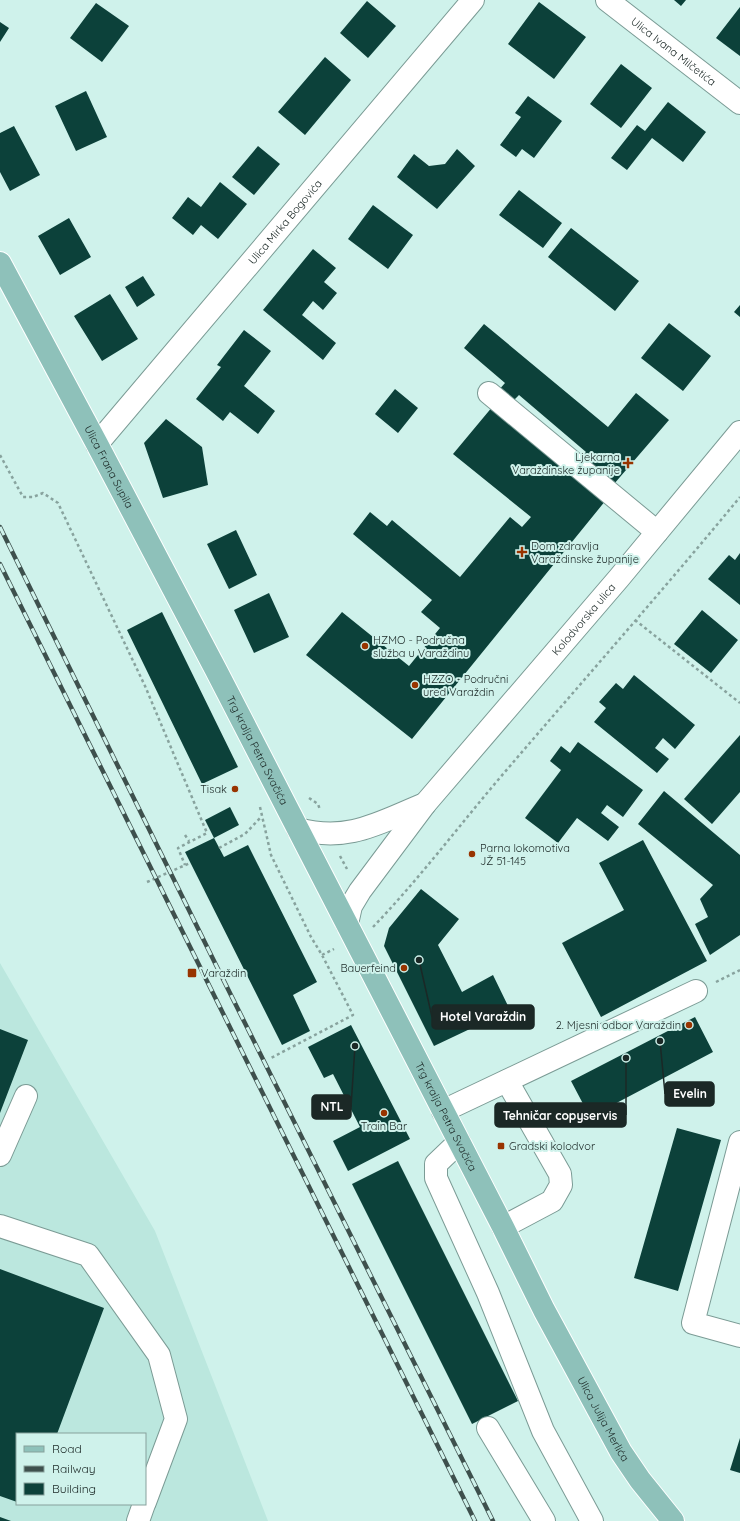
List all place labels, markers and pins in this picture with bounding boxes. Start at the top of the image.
place label: Ljekarna Varaždinske županije [512,450,620,477]
marker: Ljekarna Varaždinske županije [623,458,633,468]
place label: Dom zdravlja Varaždinske županije [531,539,639,566]
marker: Dom zdravlja Varaždinske županije [516,546,528,558]
place label: HZMO - Područna služba u Varaždinu [373,633,469,660]
marker: HZMO - Područna služba u Varaždinu [360,641,370,651]
place label: HZZO - Područni ured Varaždin [423,672,508,699]
marker: HZZO - Područni ured Varaždin [410,680,420,690]
place label: Tisak [200,782,227,796]
marker: Tisak [230,784,240,794]
place label: Parna lokomotiva JŽ 51-145 [480,841,570,868]
marker: Parna lokomotiva JŽ 51-145 [467,849,477,859]
place label: Bauerfeind [340,961,396,975]
marker: Bauerfeind [399,963,409,973]
place label: Varaždin [201,966,246,980]
marker: Varaždin [186,967,198,979]
callout: Hotel Varaždin [432,1005,534,1029]
place label: 2. Mjesni odbor Varaždin [556,1018,681,1032]
marker: 2. Mjesni odbor Varaždin [684,1020,694,1030]
callout: Evelin [665,1082,714,1106]
callout: NTL [312,1095,351,1119]
callout: Tehničar copyservis [495,1103,626,1127]
marker: Train Bar [379,1108,389,1118]
place label: Train Bar [361,1119,408,1133]
place label: Gradski kolodvor [509,1139,596,1153]
marker: Gradski kolodvor [496,1141,506,1151]

